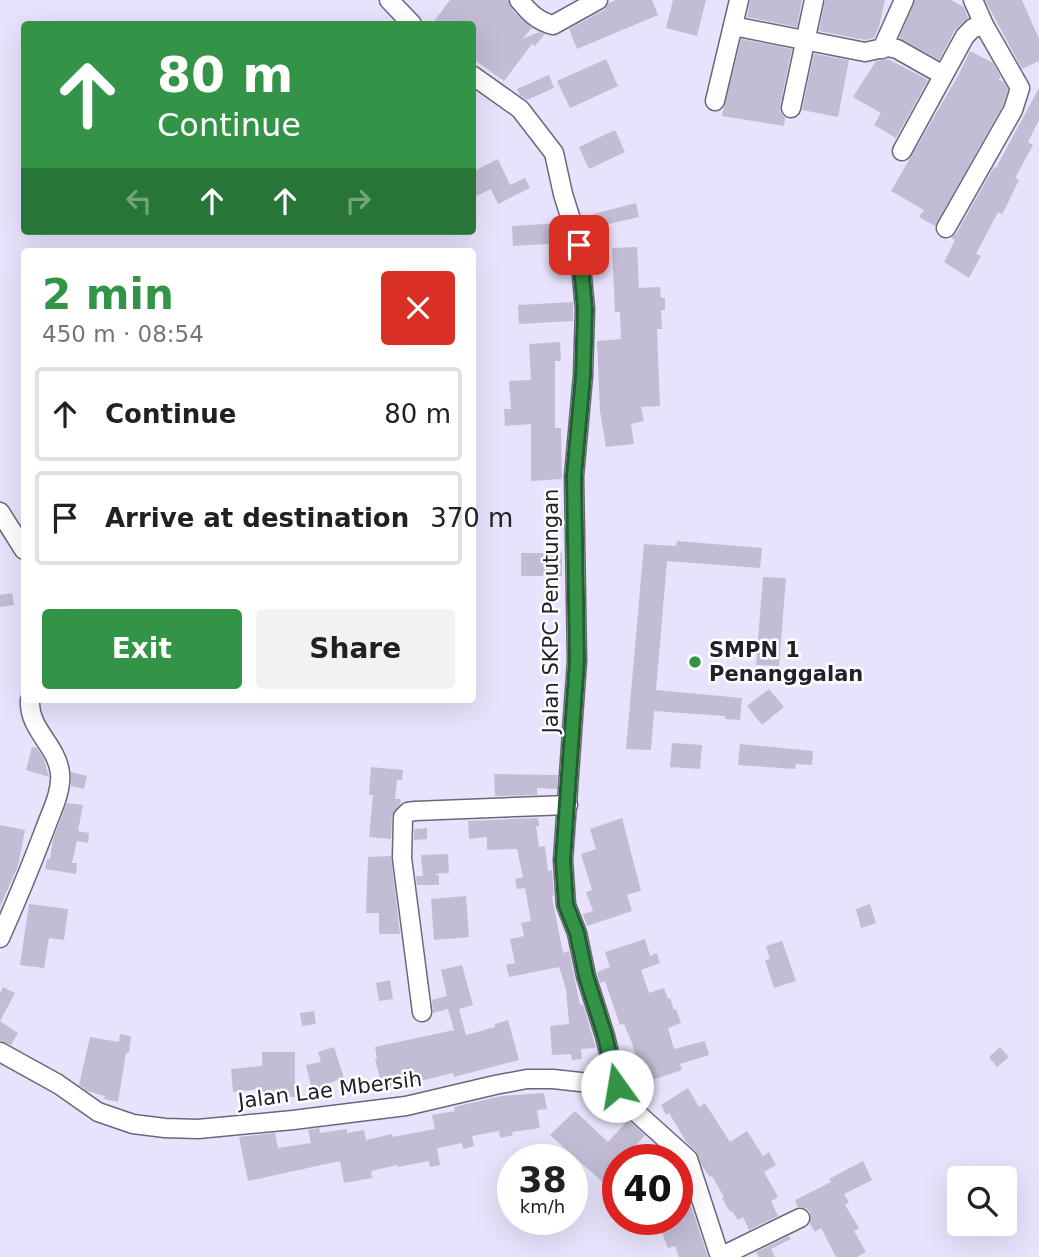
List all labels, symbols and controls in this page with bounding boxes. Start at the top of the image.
text: 80 m [157,47,293,104]
icon: ahead [42,49,133,140]
text: Continue [157,106,301,144]
icon: left [120,182,158,220]
icon: ahead [193,182,231,220]
icon: ahead [266,182,304,220]
icon: right [339,182,377,220]
pin [549,215,609,275]
icon: arrive [560,226,598,264]
text: 2 min [42,270,174,319]
button: close [381,271,455,345]
text: 450 m · 08:54 [42,321,204,347]
icon: ahead [46,395,84,433]
text: Continue [105,399,236,429]
text: 80 m [384,399,451,429]
street label: Jalan SKPC Penutungan [539,489,563,735]
icon: arrive [46,499,84,537]
text: Arrive at destination [105,503,409,533]
text: 370 m [430,503,513,533]
button: Exit [42,609,242,689]
button: Share [256,609,455,689]
place label: SMPN 1 Penanggalan [709,638,863,686]
marker: SMPN 1 Penanggalan [687,654,703,670]
position arrow [580,1049,654,1123]
street label: Jalan Lae Mbersih [235,1067,423,1113]
speed limit sign: 40 [602,1144,693,1235]
text: 38 [518,1160,567,1200]
map controls [947,1166,1017,1236]
button: search [947,1166,1017,1236]
text: km/h [520,1196,565,1217]

